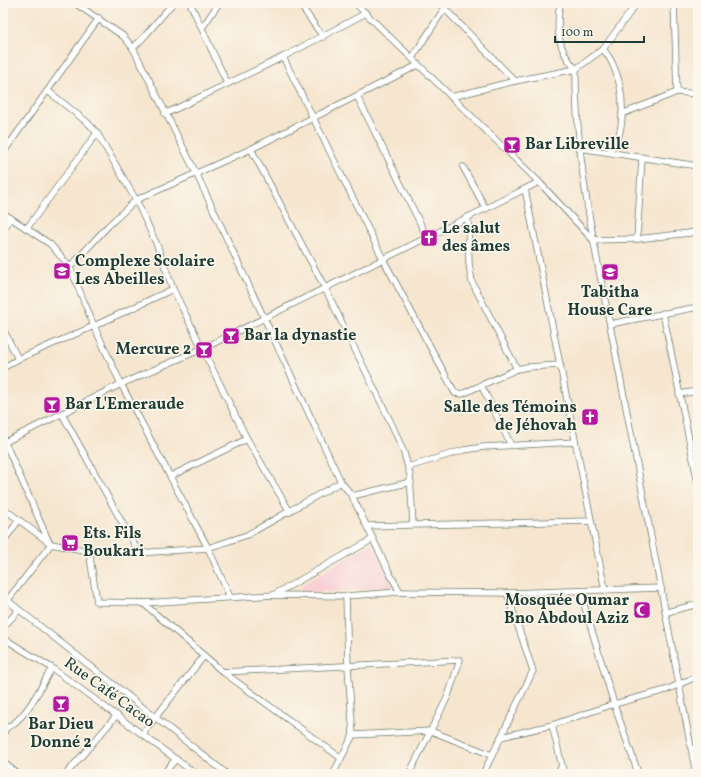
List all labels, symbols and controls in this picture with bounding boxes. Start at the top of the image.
scale bar [555,18,644,44]
text: 100 m [561,25,594,41]
place label: Bar Libreville [525,134,629,156]
bar icon: Bar Libreville [502,135,522,155]
place label: Le salut des âmes [442,218,510,258]
church icon: Le salut des âmes [419,228,439,248]
place label: Complexe Scolaire Les Abeilles [75,251,215,291]
school or university icon: Complexe Scolaire Les Abeilles [52,261,72,281]
school or university icon: Tabitha House Care [600,262,620,282]
place label: Tabitha House Care [568,282,652,322]
place label: Bar la dynastie [244,325,356,347]
bar icon: Bar la dynastie [221,326,241,346]
place label: Mercure 2 [116,339,191,361]
bar icon: Mercure 2 [194,340,214,360]
place label: Bar L'Emeraude [65,394,184,416]
bar icon: Bar L'Emeraude [42,395,62,415]
place label: Salle des Témoins de Jéhovah [444,397,577,437]
church icon: Salle des Témoins de Jéhovah [580,407,600,427]
place label: Ets. Fils Boukari [83,523,145,563]
supermarket icon: Ets. Fils Boukari [60,533,80,553]
place label: Mosquée Oumar Bno Abdoul Aziz [504,590,629,630]
mosque icon: Mosquée Oumar Bno Abdoul Aziz [632,600,652,620]
street label: Rue Café Cacao [59,653,159,733]
bar icon: Bar Dieu Donné 2 [51,694,71,714]
place label: Bar Dieu Donné 2 [28,714,94,754]

